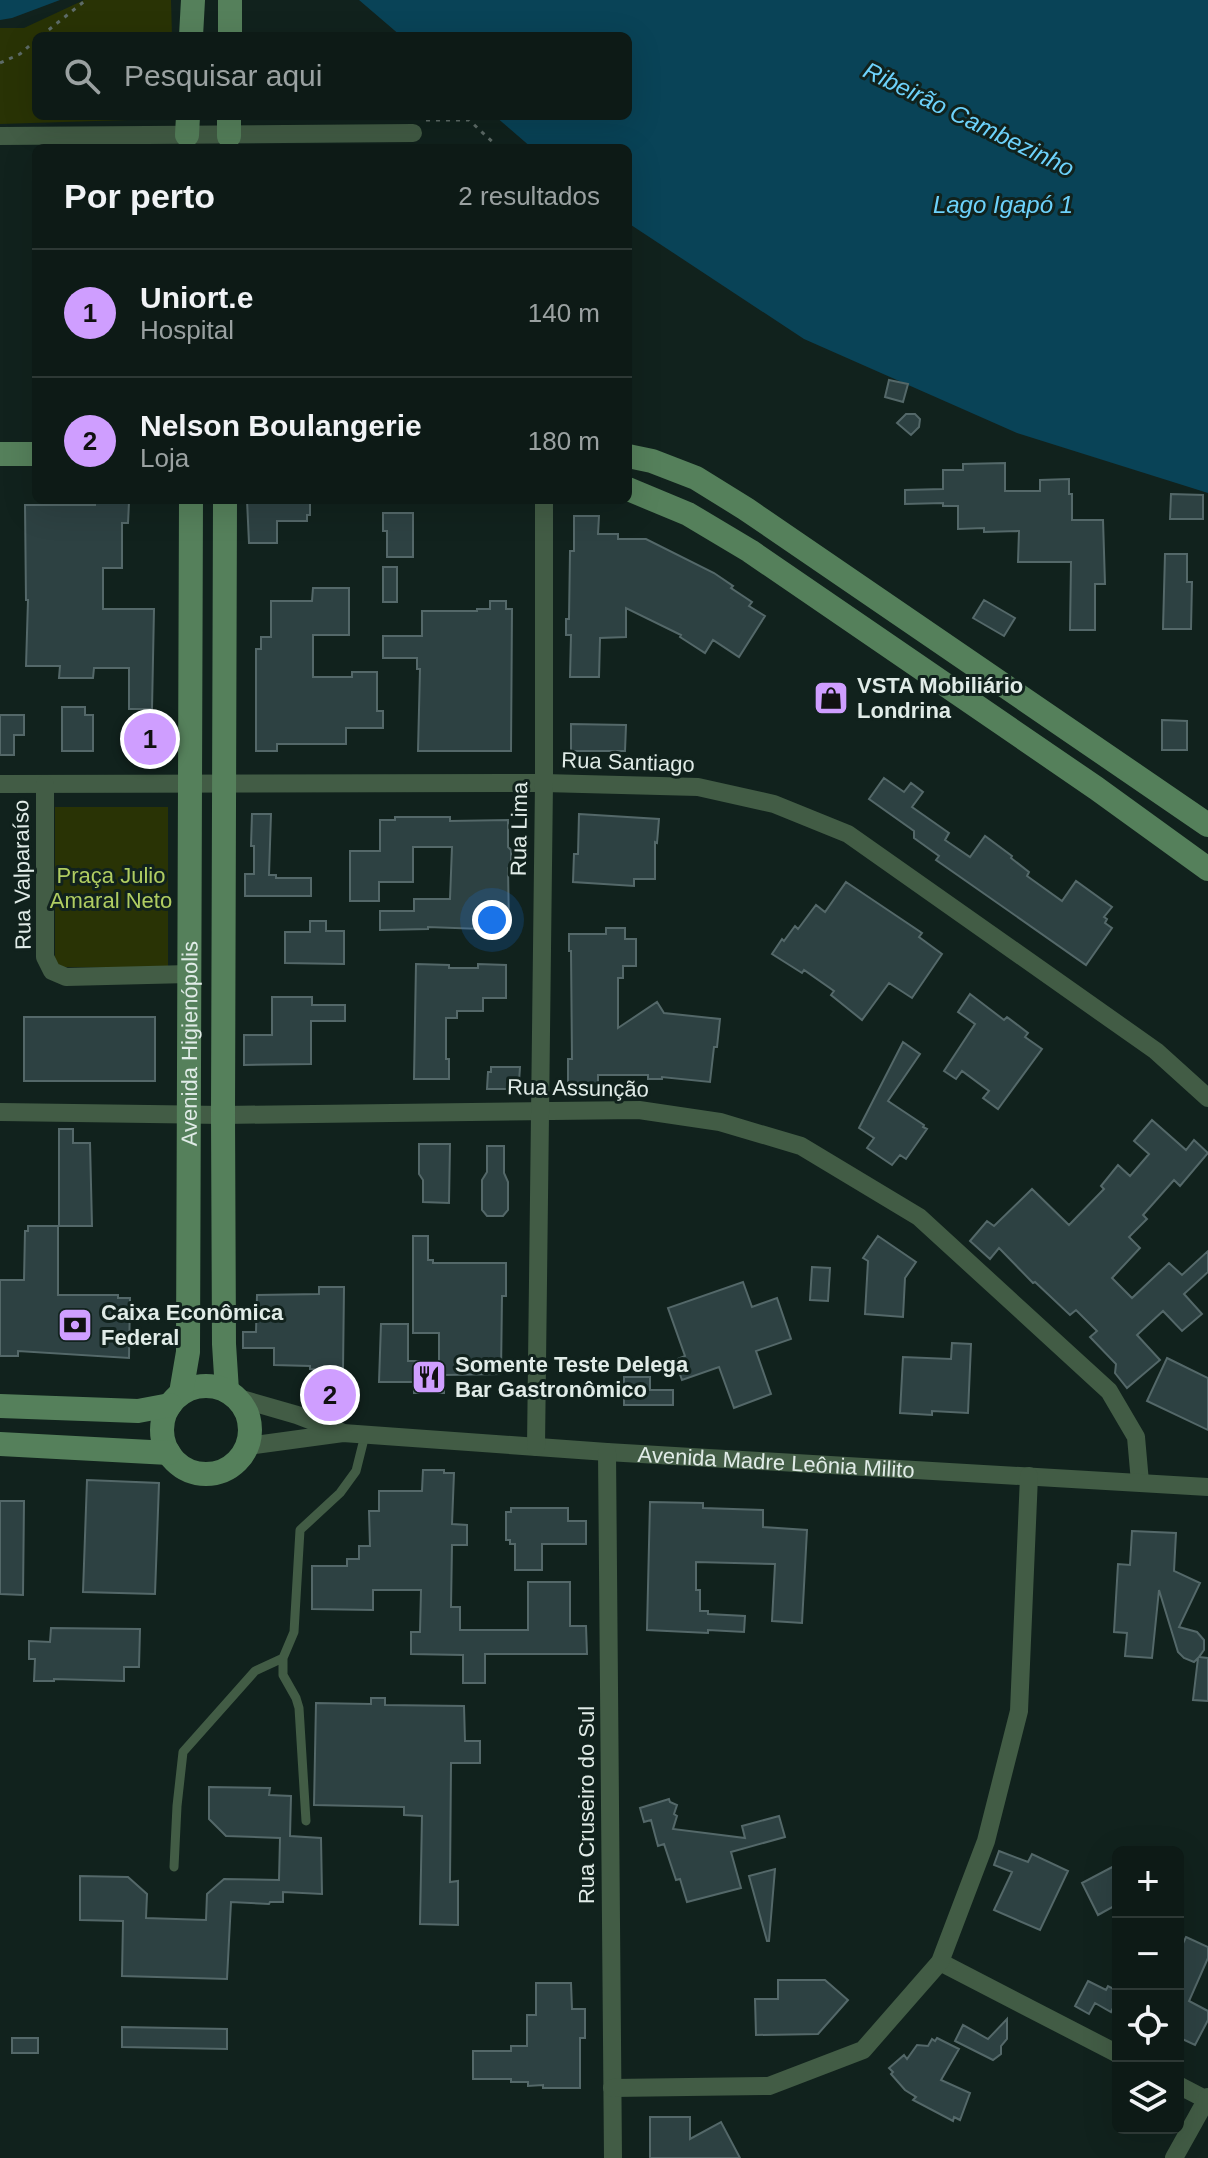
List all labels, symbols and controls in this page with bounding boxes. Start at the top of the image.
search box [32,32,632,120]
icon: search [60,54,104,98]
water label: Ribeirão Cambezinho [859,56,1079,182]
text: Pesquisar aqui [124,59,322,92]
text: Por perto [64,177,215,215]
text: 2 resultados [458,181,600,211]
water label: Lago Igapó 1 [933,191,1073,218]
text: Uniort.e [140,281,253,314]
text: 1 [83,298,97,328]
text: 140 m [528,298,600,328]
text: Hospital [140,315,234,345]
text: Nelson Boulangerie [140,409,422,442]
text: 2 [83,426,97,456]
text: 180 m [528,426,600,456]
text: Loja [140,443,189,473]
place label: VSTA Mobiliário Londrina [857,673,1023,723]
shop icon: VSTA Mobiliário Londrina [812,679,850,717]
pin: 1 [124,709,176,769]
street label: Rua Santiago [561,747,695,777]
street label: Rua Lima [506,781,532,876]
street label: Rua Valparaíso [8,800,36,950]
park label: Praça Julio Amaral Neto [50,863,172,913]
your location [472,900,512,940]
street label: Avenida Higienópolis [176,941,202,1146]
street label: Rua Assunção [507,1074,649,1102]
place label: Caixa Econômica Federal [101,1300,284,1350]
bank icon: Caixa Econômica Federal [56,1306,94,1344]
place label: Somente Teste Delega Bar Gastronômico [455,1352,689,1402]
restaurant icon: Somente Teste Delega Bar Gastronômico [410,1358,448,1396]
pin: 2 [304,1365,356,1425]
street label: Avenida Madre Leônia Milito [637,1441,915,1482]
street label: Rua Cruseiro do Sul [574,1706,599,1904]
map controls [1112,1846,1184,2134]
button: + [1112,1846,1184,1918]
button: − [1112,1918,1184,1990]
button: locate [1112,1990,1184,2062]
button: layers [1112,2062,1184,2134]

